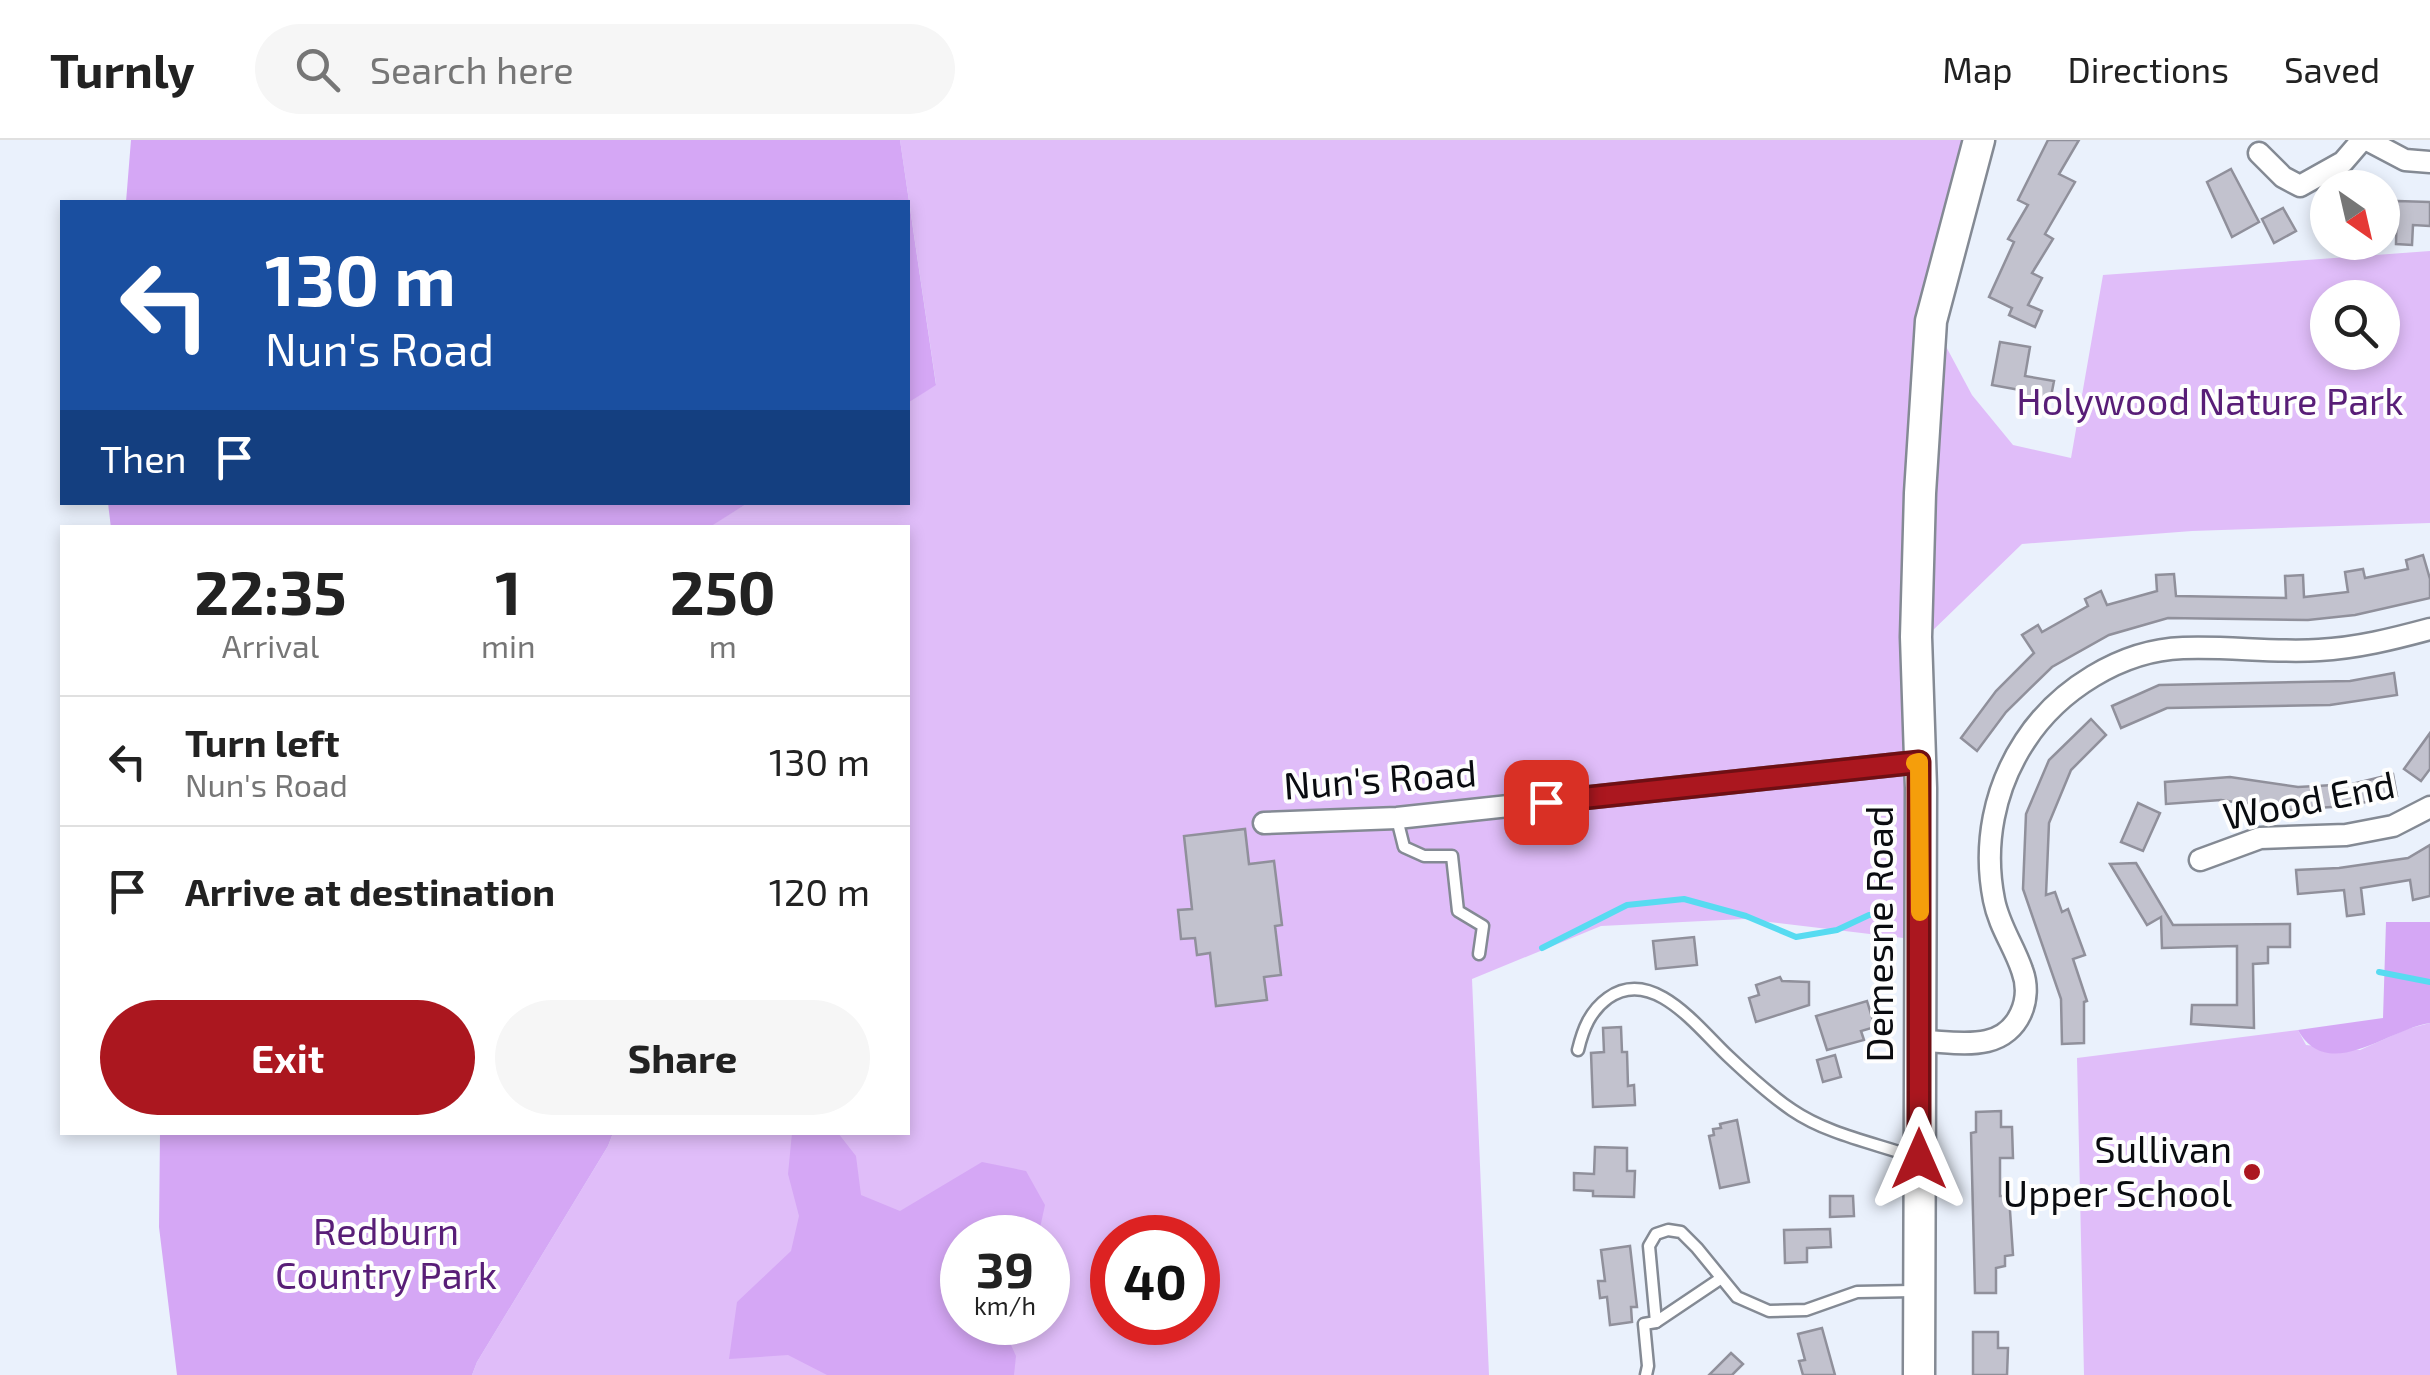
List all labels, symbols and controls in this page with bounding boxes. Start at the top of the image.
search box [255,24,955,114]
text: Turnly [50,40,195,98]
icon: search [290,42,345,97]
text: Search here [370,46,574,92]
text: Map [1942,48,2013,90]
text: Directions [2068,48,2229,90]
text: Saved [2284,48,2380,90]
north arrow [2310,170,2400,260]
map controls [2310,170,2400,370]
text: 130 m [265,236,456,320]
icon: left [100,240,230,370]
button: search [2310,280,2400,370]
text: Nun's Road [265,321,494,375]
park label: Holywood Nature Park [2016,377,2404,423]
icon: arrive [207,430,262,485]
text: Then [100,435,187,481]
text: 22:35 [194,555,347,627]
text: 1 [495,555,521,627]
text: 250 [670,555,776,627]
text: Arrival [222,626,319,664]
text: min [481,626,536,664]
text: m [709,626,737,664]
text: Turn left [185,719,340,765]
icon: left [100,734,155,789]
text: 130 m [769,738,870,784]
street label: Nun's Road [1282,748,1478,808]
pin [1504,760,1589,845]
street label: Wood End [2219,760,2398,838]
text: Nun's Road [185,765,348,803]
icon: arrive [1519,775,1574,830]
street label: Demesne Road [1855,805,1901,1063]
icon: arrive [100,864,155,919]
text: Arrive at destination [185,868,555,914]
text: 120 m [769,868,870,914]
button: Exit [100,1000,475,1115]
button: Share [495,1000,870,1115]
position arrow [1867,1107,1971,1211]
place label: Sullivan Upper School [2003,1125,2232,1215]
marker: Sullivan Upper School [2241,1161,2263,1183]
park label: Redburn Country Park [275,1207,497,1297]
speed limit sign: 40 [1090,1215,1220,1345]
text: 39 [976,1238,1034,1298]
text: km/h [974,1290,1036,1320]

